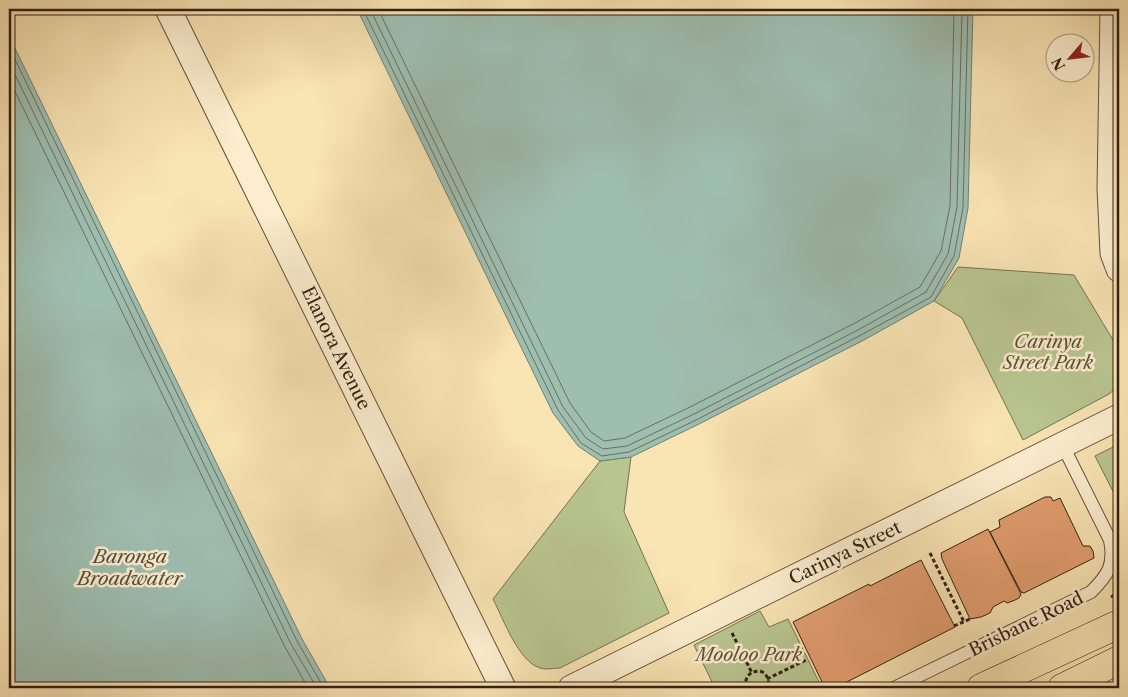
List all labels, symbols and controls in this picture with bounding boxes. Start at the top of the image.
north arrow [1046,32,1096,82]
text: N [1048,55,1069,74]
street label: Elanora Avenue [297,283,375,413]
park label: Carinya Street Park [1002,331,1094,374]
street label: Carinya Street [785,516,905,590]
water label: Baronga Broadwater [75,545,184,590]
street label: Brisbane Road [965,587,1087,661]
park label: Mooloo Park [694,644,803,666]

